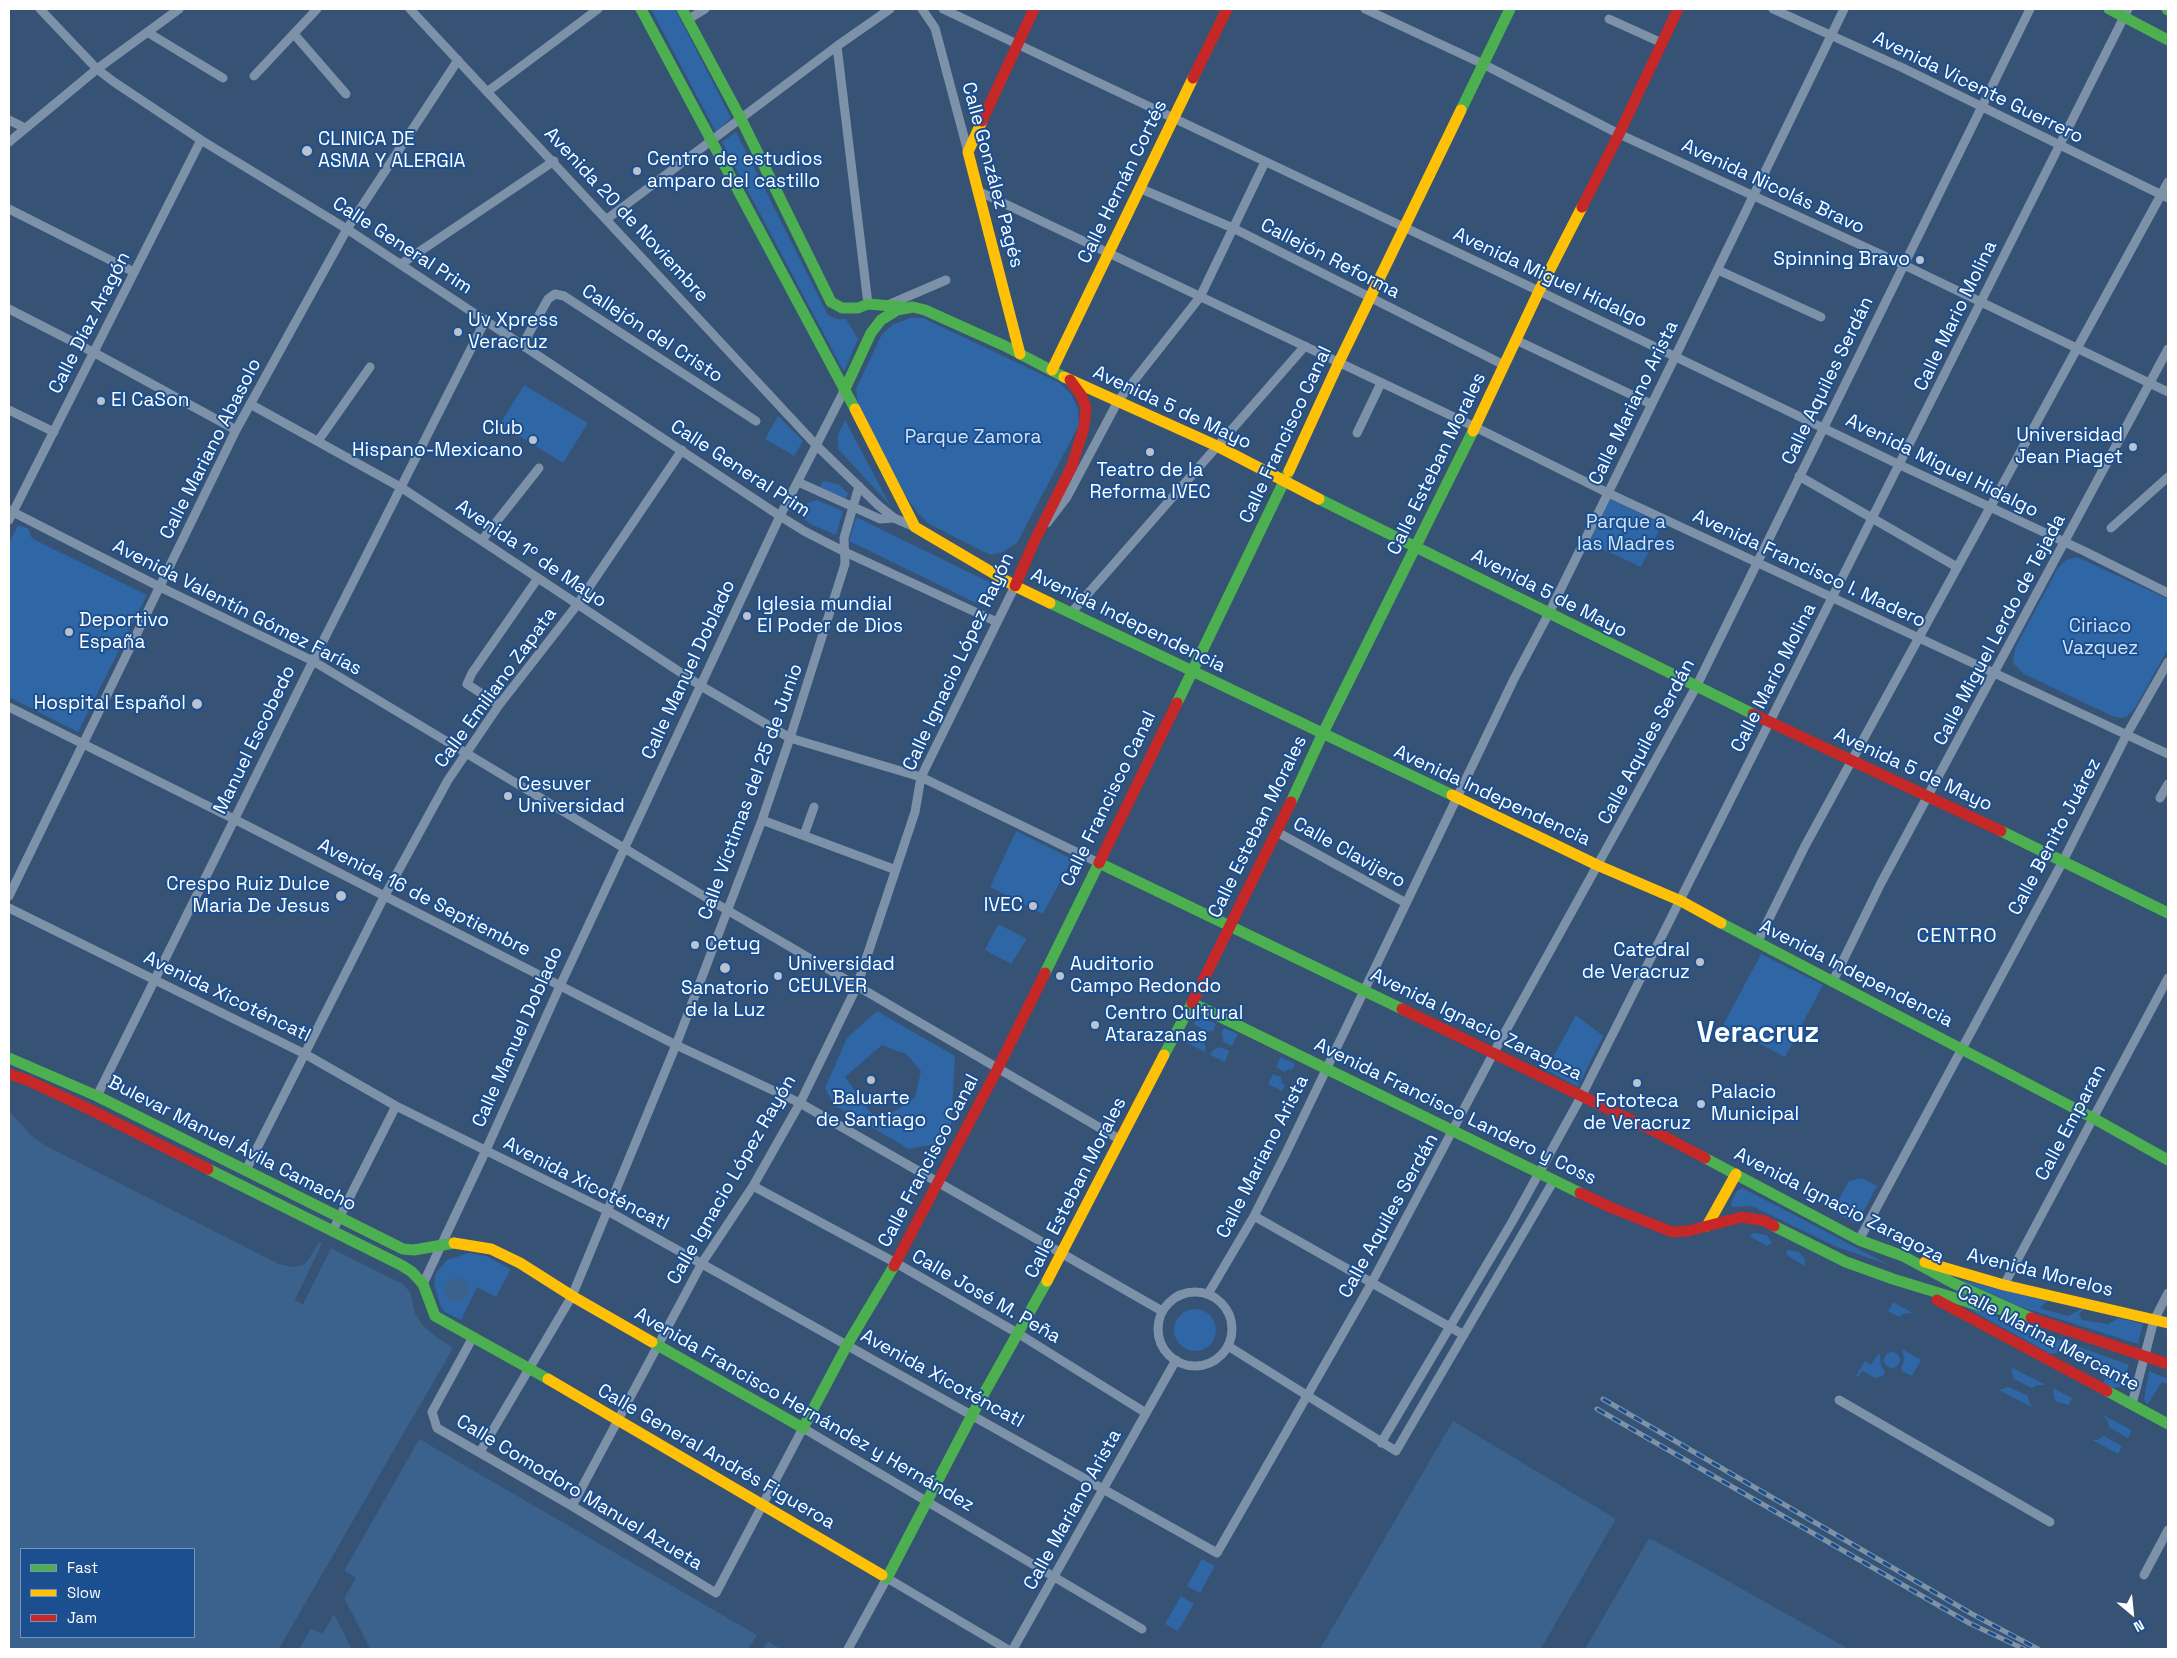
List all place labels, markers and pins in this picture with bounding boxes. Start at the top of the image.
place label: CLINICA DE ASMA Y ALERGIA [318,129,465,173]
marker: CLINICA DE ASMA Y ALERGIA [300,144,314,158]
place label: Centro de estudios amparo del castillo [647,149,822,193]
marker: Centro de estudios amparo del castillo [631,165,643,177]
place label: Spinning Bravo [1773,249,1910,271]
marker: Spinning Bravo [1914,254,1926,266]
place label: Uv Xpress Veracruz [468,310,558,354]
marker: Uv Xpress Veracruz [452,326,464,338]
place label: El CaSon [111,390,189,412]
marker: El CaSon [95,395,107,407]
place label: Club Hispano-Mexicano [352,418,523,462]
place label: Universidad Jean Piaget [2015,425,2123,469]
marker: Club Hispano-Mexicano [527,434,539,446]
marker: Universidad Jean Piaget [2127,441,2139,453]
marker: Teatro de la Reforma IVEC [1144,446,1156,458]
place label: Teatro de la Reforma IVEC [1089,460,1211,504]
place label: Iglesia mundial El Poder de Dios [757,594,903,638]
place label: Deportivo España [79,610,169,654]
marker: Iglesia mundial El Poder de Dios [741,610,753,622]
marker: Deportivo España [63,626,75,638]
place label: Hospital Español [34,693,186,715]
marker: Hospital Español [190,697,204,711]
place label: Cesuver Universidad [518,774,625,818]
marker: Cesuver Universidad [502,790,514,802]
place label: Crespo Ruiz Dulce Maria De Jesus [166,874,330,918]
marker: Crespo Ruiz Dulce Maria De Jesus [334,889,348,903]
place label: IVEC [984,895,1023,917]
marker: IVEC [1027,900,1039,912]
place label: Cetug [705,934,761,956]
marker: Cetug [689,939,701,951]
place label: Catedral de Veracruz [1582,940,1690,984]
place label: Universidad CEULVER [788,954,895,998]
place label: Auditorio Campo Redondo [1070,954,1221,998]
marker: Catedral de Veracruz [1694,956,1706,968]
marker: Sanatorio de la Luz [718,961,732,975]
marker: Universidad CEULVER [772,970,784,982]
marker: Auditorio Campo Redondo [1054,970,1066,982]
place label: Sanatorio de la Luz [681,978,769,1022]
place label: Centro Cultural Atarazanas [1105,1003,1243,1047]
marker: Centro Cultural Atarazanas [1089,1019,1101,1031]
marker: Baluarte de Santiago [865,1074,877,1086]
marker: Fototeca de Veracruz [1631,1077,1643,1089]
place label: Palacio Municipal [1711,1082,1799,1126]
place label: Baluarte de Santiago [816,1088,926,1132]
place label: Fototeca de Veracruz [1583,1091,1691,1135]
marker: Palacio Municipal [1695,1098,1707,1110]

